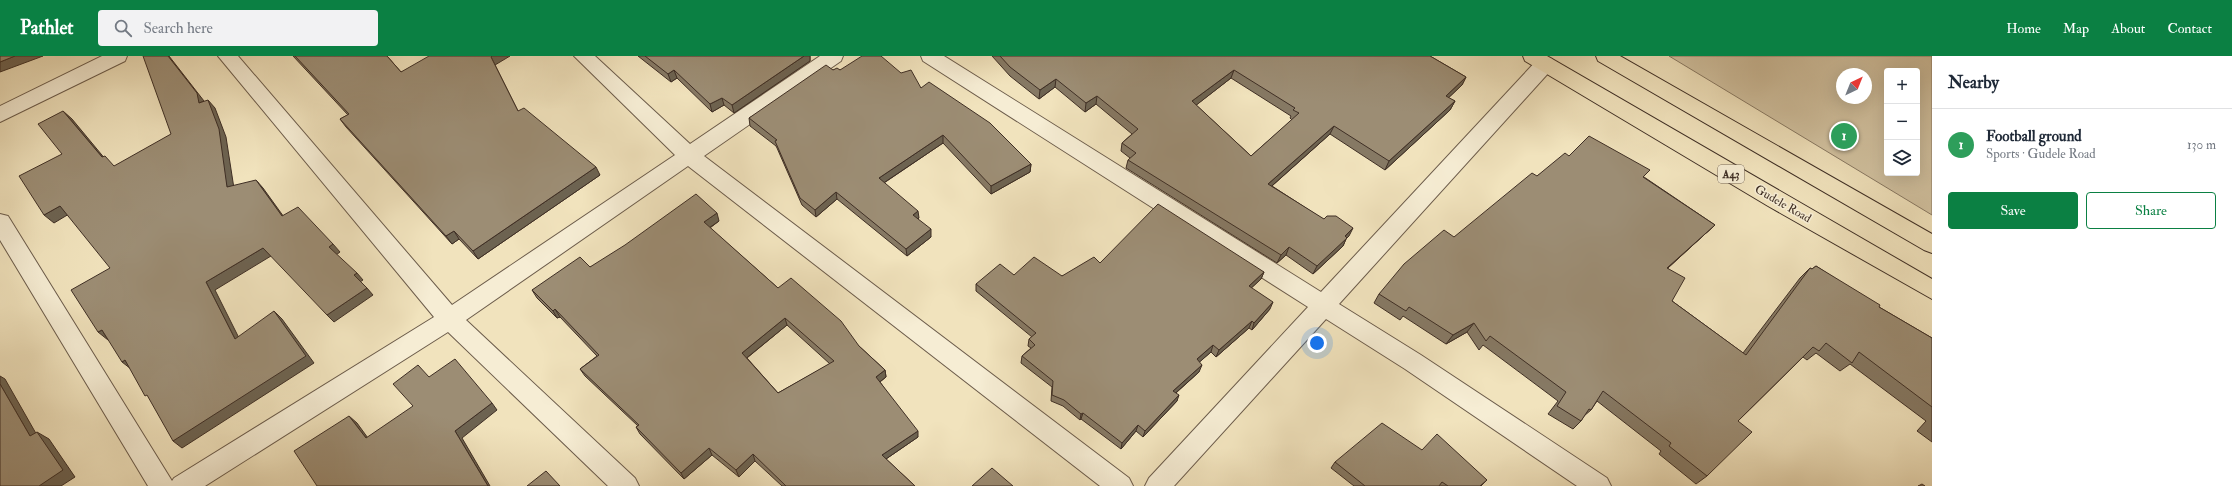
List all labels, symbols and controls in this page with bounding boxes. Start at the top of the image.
search box [98,10,378,46]
text: Pathlet [20,16,74,40]
icon: search [112,17,134,39]
text: Search here [144,19,213,38]
text: Home [2006,20,2041,37]
text: Map [2063,20,2089,37]
text: About [2111,20,2145,37]
text: Contact [2167,20,2212,37]
north arrow [1836,68,1872,104]
map controls [1884,68,1920,176]
button: + [1884,68,1920,104]
text: Nearby [1948,72,1999,93]
button: − [1884,104,1920,140]
pin: 1 [1831,121,1857,151]
text: Football ground [1986,127,2082,146]
text: 1 [1959,137,1963,153]
text: 130 m [2187,137,2216,153]
button: layers [1884,140,1920,176]
text: Sports · Gudele Road [1986,146,2096,162]
road number: A43 [1718,165,1744,183]
street label: Gudele Road [1752,182,1814,226]
button: Save [1948,192,2078,229]
button: Share [2086,192,2216,229]
your location [1307,333,1327,353]

